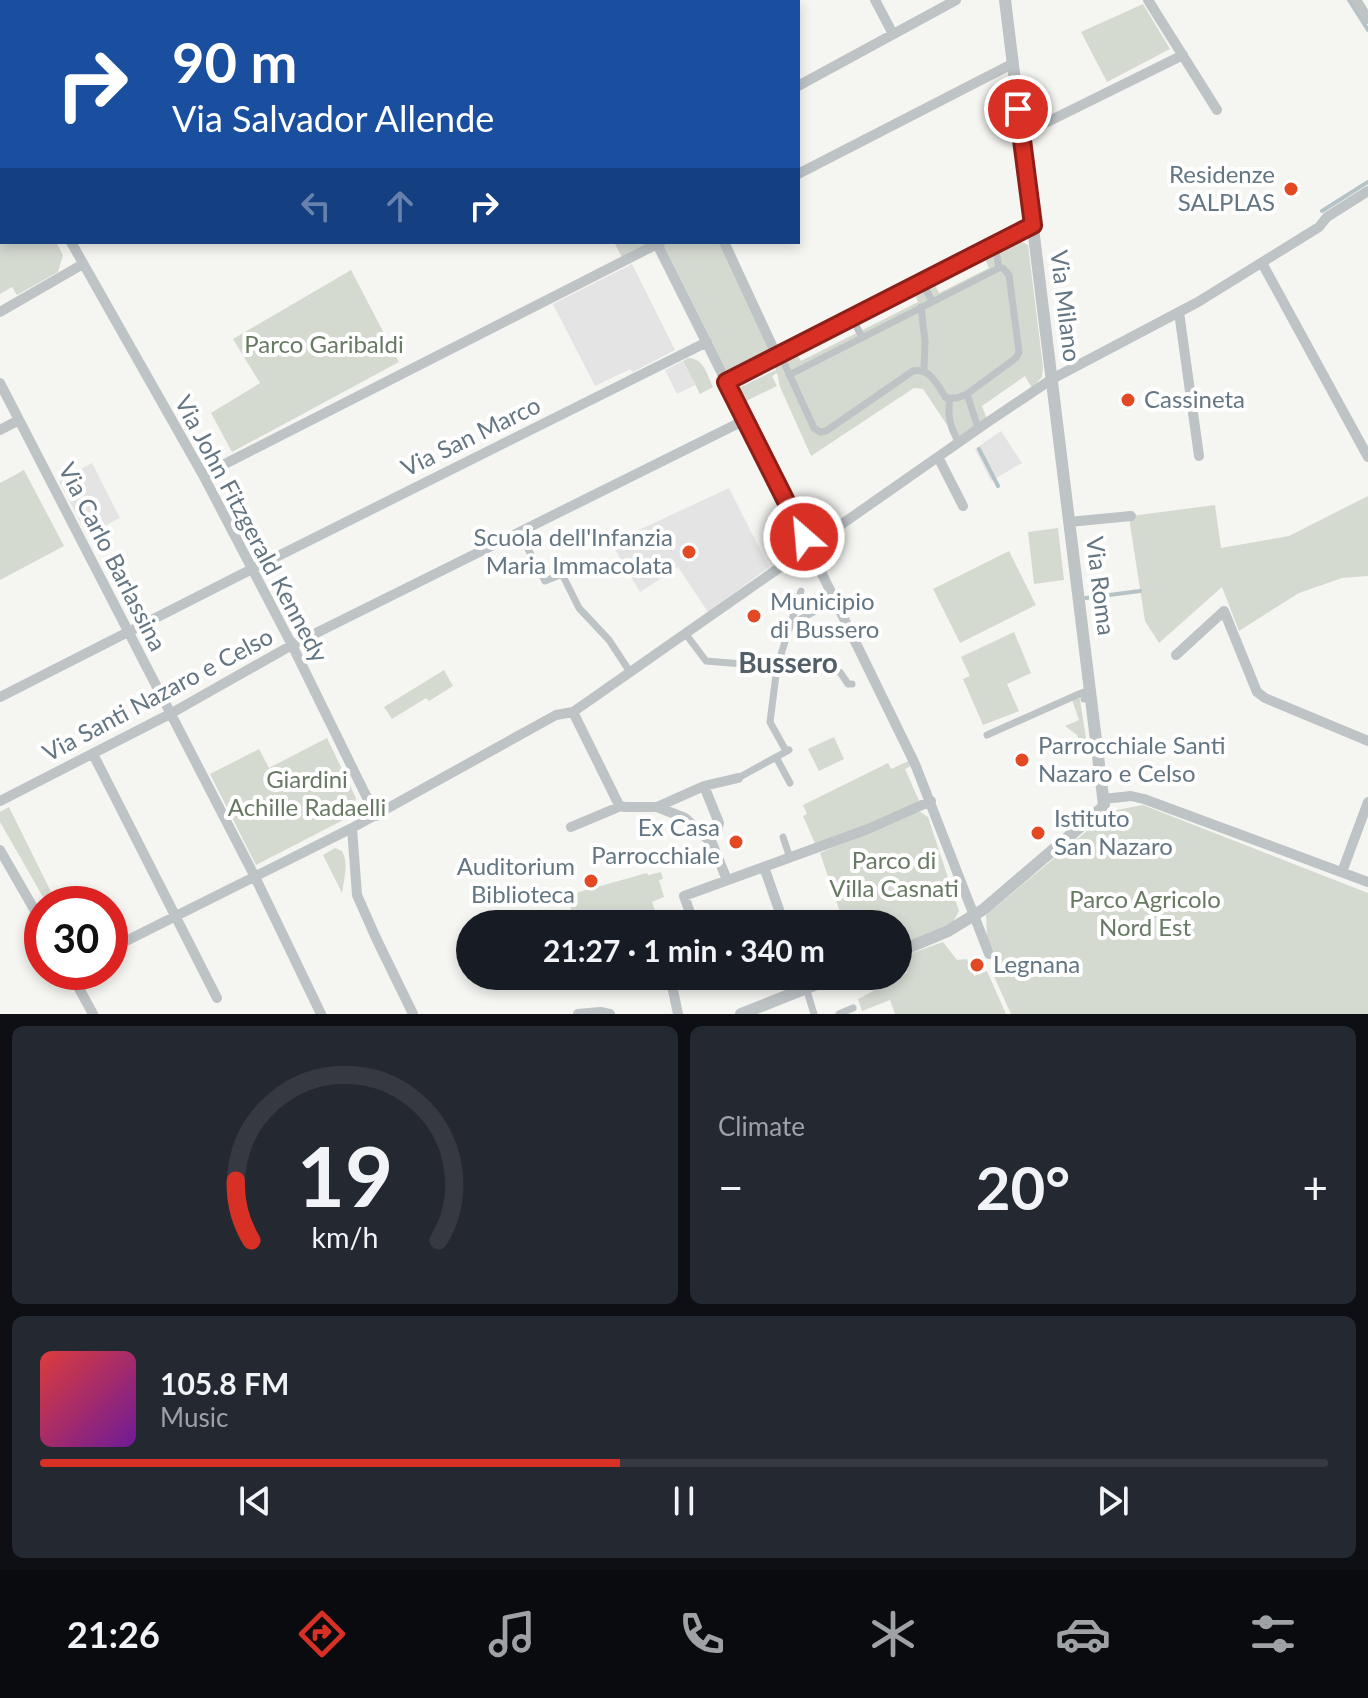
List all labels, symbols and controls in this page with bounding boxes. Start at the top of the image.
text: 90 m [172,28,297,95]
icon: right [40,32,144,136]
pin [984,75,1052,143]
icon: arrive [996,87,1040,131]
text: Via Salvador Allende [172,96,494,140]
place label: Residenze SALPLAS [1169,159,1275,216]
marker: Residenze SALPLAS [1282,180,1300,198]
icon: left [294,184,338,228]
icon: ahead [378,184,422,228]
icon: right [462,184,506,228]
street label: Via Milano [1045,248,1088,363]
park label: Parco Garibaldi [244,329,404,358]
place label: Cassineta [1144,384,1245,413]
street label: Via San Marco [396,389,545,482]
street label: Via John Fitzgerald Kennedy [170,390,335,667]
marker: Cassineta [1119,391,1137,409]
street label: Via Carlo Barlassina [53,457,173,655]
position arrow [762,495,846,579]
place label: Scuola dell'Infanzia Maria Immacolata [474,522,673,579]
street label: Via Roma [1081,535,1122,637]
marker: Scuola dell'Infanzia Maria Immacolata [680,543,698,561]
place label: Municipio di Bussero [770,586,879,643]
marker: Municipio di Bussero [745,607,763,625]
street label: Via Santi Nazaro e Celso [37,621,277,767]
district label: Bussero [738,645,838,679]
place label: Parrocchiale Santi Nazaro e Celso [1038,730,1226,787]
marker: Parrocchiale Santi Nazaro e Celso [1013,751,1031,769]
park label: Giardini Achille Radaelli [228,764,386,821]
place label: Istituto San Nazaro [1054,803,1173,860]
place label: Ex Casa Parrocchiale [591,812,720,869]
marker: Istituto San Nazaro [1029,824,1047,842]
marker: Ex Casa Parrocchiale [727,833,745,851]
park label: Parco di Villa Casnati [829,845,959,902]
place label: Auditorium Biblioteca [457,851,575,908]
marker: Auditorium Biblioteca [582,872,600,890]
park label: Parco Agricolo Nord Est [1069,884,1221,941]
speed limit sign: 30 [24,886,128,990]
text: 21:27 · 1 min · 340 m [543,932,825,968]
place label: Legnana [993,949,1080,978]
marker: Legnana [968,956,986,974]
text: Climate [718,1110,805,1142]
text: 19 [297,1125,393,1225]
text: 20° [976,1151,1070,1223]
text: − [718,1161,744,1213]
text: + [1302,1161,1328,1213]
text: km/h [312,1220,378,1254]
text: 105.8 FM [160,1365,289,1401]
text: Music [160,1401,228,1433]
icon: previous [233,1479,277,1523]
icon: pause [662,1479,706,1523]
icon: next [1091,1479,1135,1523]
icon: directions [294,1606,350,1662]
icon: music [484,1606,540,1662]
icon: phone [674,1606,730,1662]
icon: climate [865,1606,921,1662]
icon: car [1055,1606,1111,1662]
icon: filters [1245,1606,1301,1662]
text: 21:26 [67,1612,160,1656]

